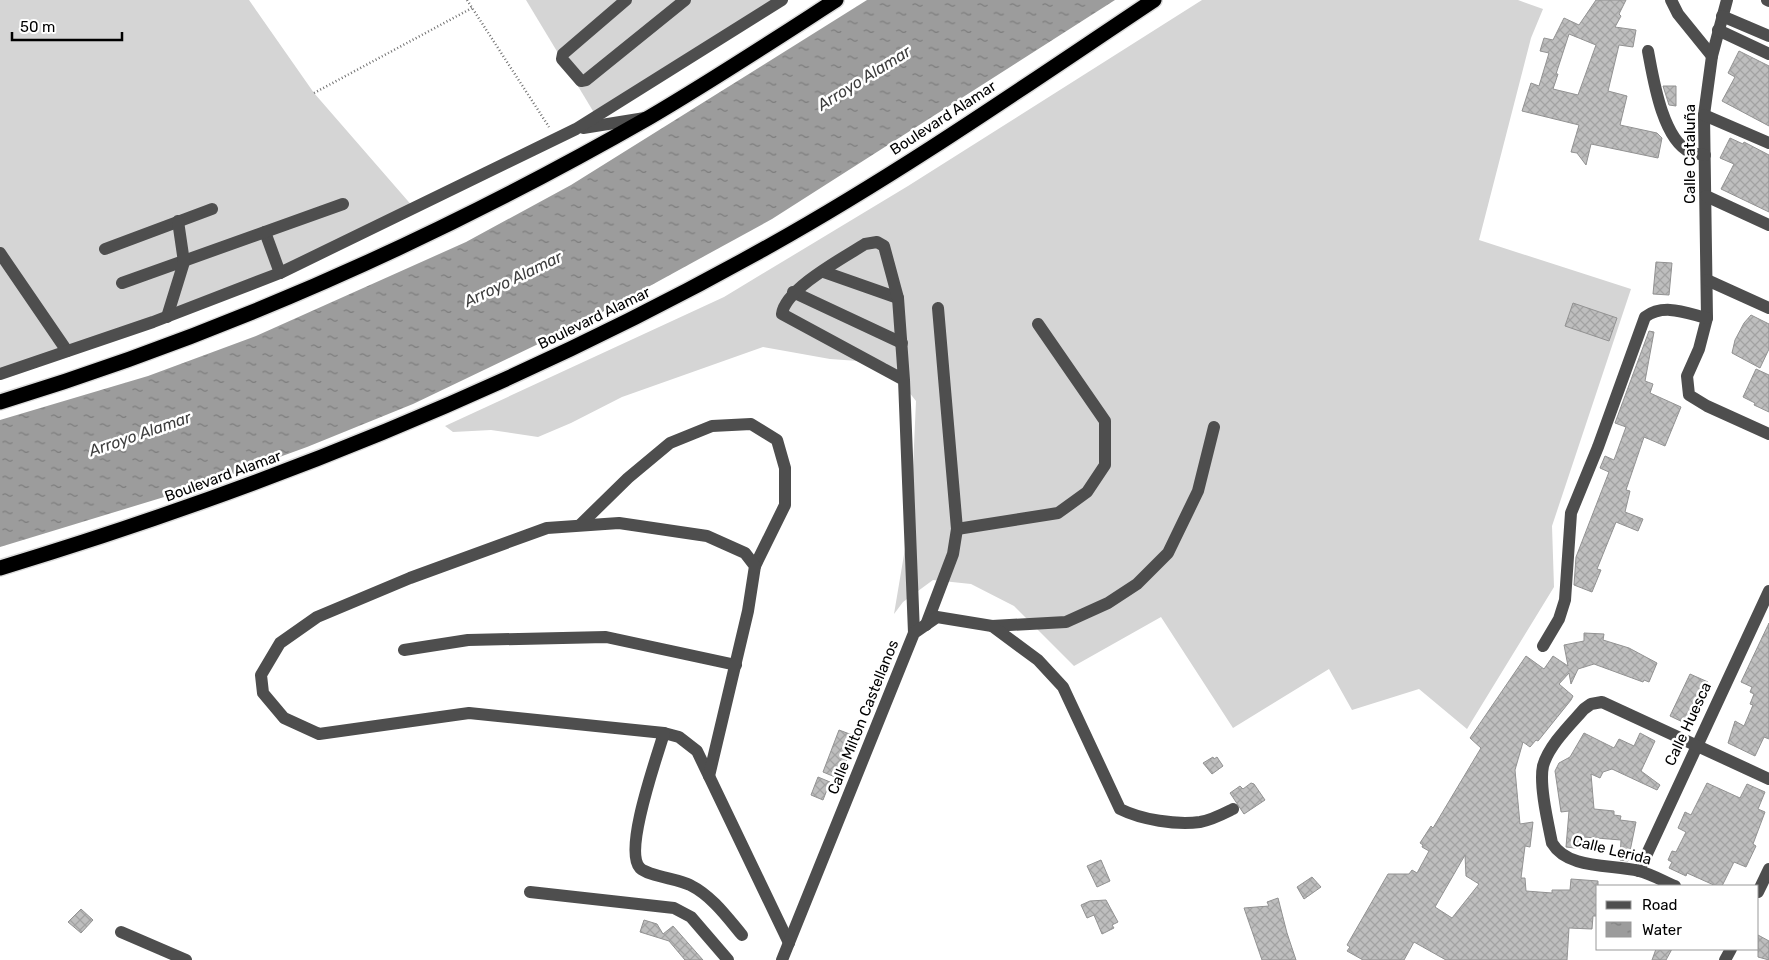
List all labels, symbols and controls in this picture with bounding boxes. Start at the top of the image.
scale bar [12,10,122,42]
text: 50 m [20,18,55,36]
water label: Arroyo Alamar [813,41,915,115]
street label: Boulevard Alamar [887,77,1000,159]
street label: Calle Cataluña [1681,104,1699,204]
water label: Arroyo Alamar [460,247,566,311]
street label: Boulevard Alamar [535,283,653,353]
water label: Arroyo Alamar [85,407,194,461]
street label: Boulevard Alamar [162,446,284,505]
street label: Calle Milton Castellanos [824,637,902,797]
street label: Calle Huesca [1661,679,1715,769]
street label: Calle Lerida [1571,831,1653,869]
legend [1596,885,1759,950]
text: Road [1642,896,1678,914]
text: Water [1642,921,1682,939]

